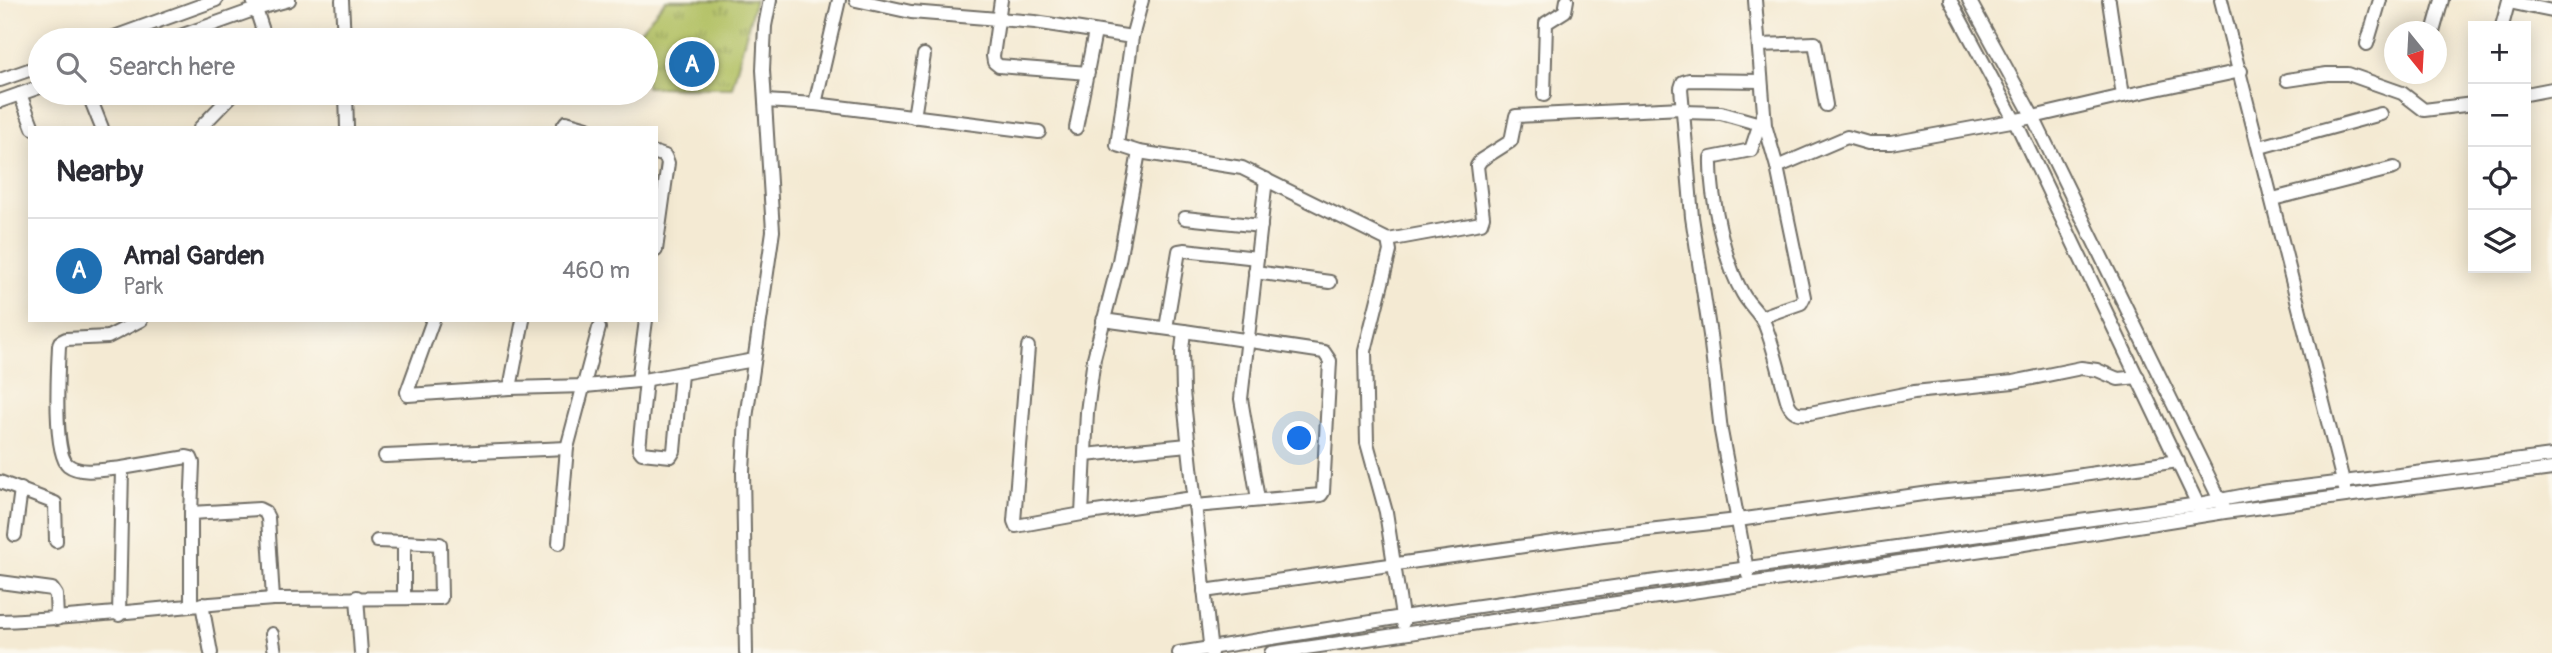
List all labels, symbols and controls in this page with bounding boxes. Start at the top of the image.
north arrow [2384,21,2447,84]
map controls [2468,21,2531,273]
button: + [2468,21,2531,84]
search box [28,28,658,105]
pin: A [669,38,715,90]
icon: search [52,48,90,86]
text: Search here [108,51,235,83]
button: − [2468,84,2531,147]
button: locate [2468,147,2531,210]
text: Nearby [56,153,143,190]
button: layers [2468,210,2531,273]
text: Amal Garden [123,240,264,272]
text: A [72,256,86,285]
text: 460 m [562,256,630,285]
text: Park [123,272,163,301]
your location [1282,421,1316,455]

